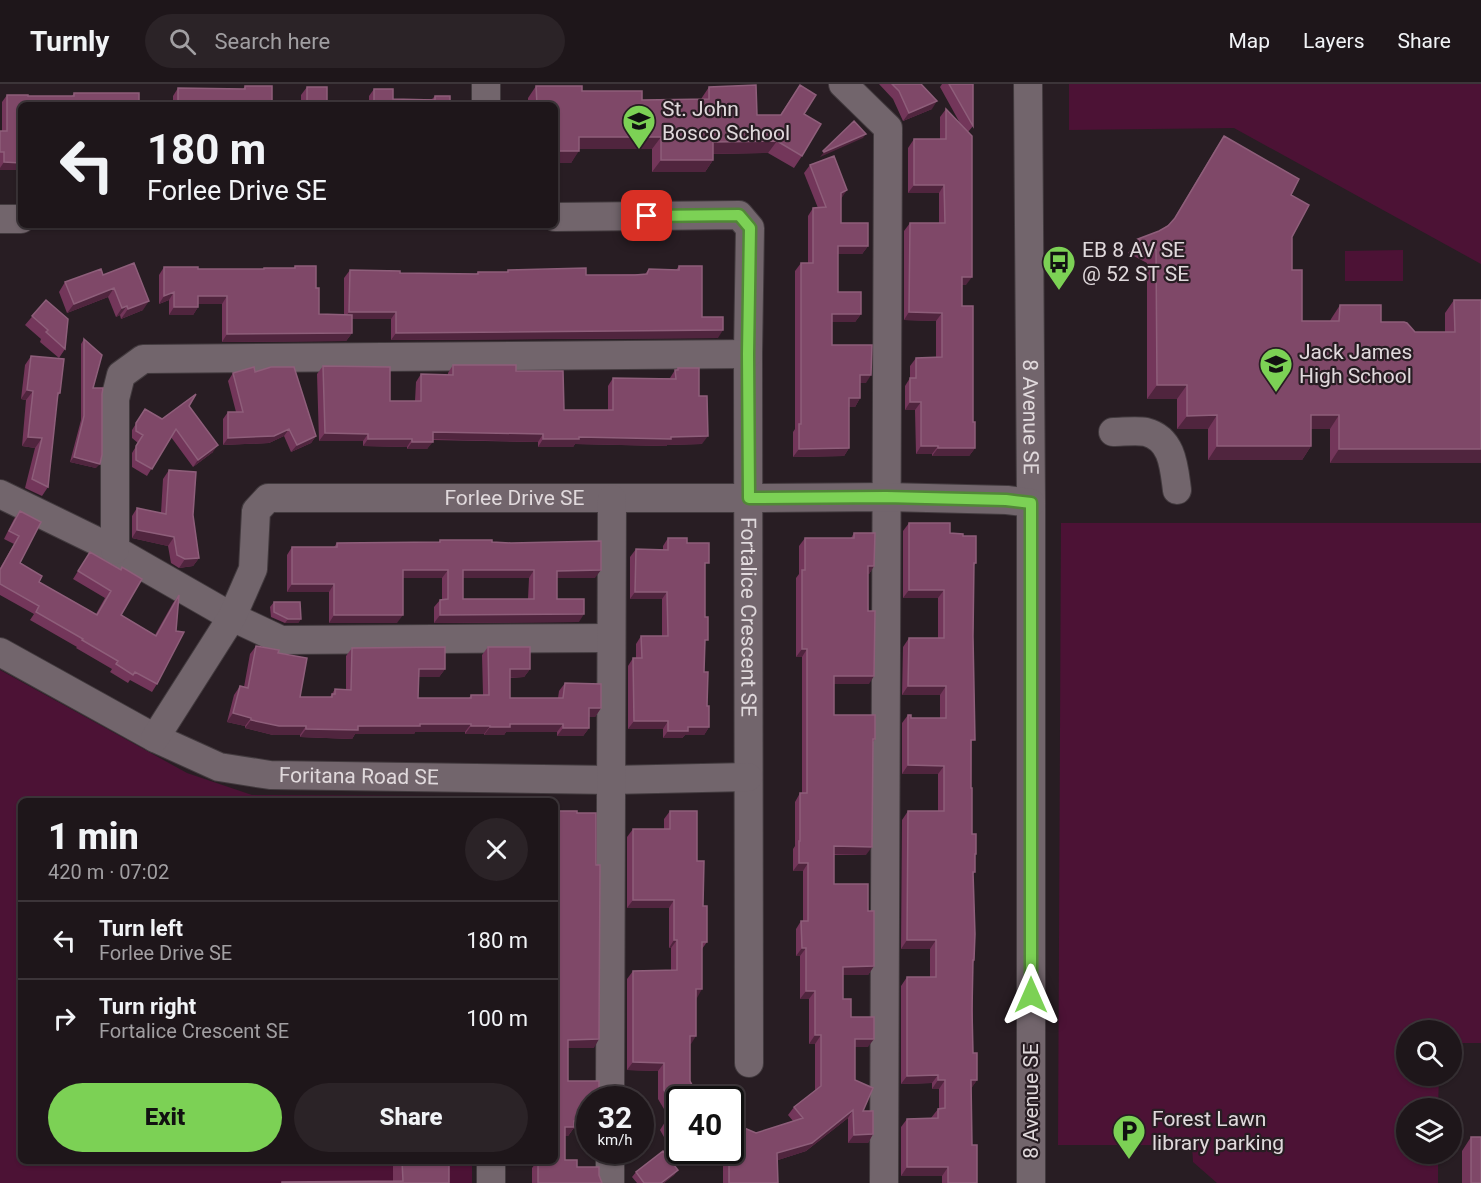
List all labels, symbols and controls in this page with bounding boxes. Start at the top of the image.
search box [145,14,565,68]
text: Turnly [30,25,109,58]
icon: search [166,25,199,58]
text: Search here [214,29,330,54]
text: Map [1228,29,1270,53]
text: Layers [1303,29,1364,53]
text: Share [1397,29,1451,53]
place label: St. John Bosco School [662,97,790,145]
school or university icon: St. John Bosco School [621,103,657,150]
text: 180 m [147,125,266,174]
icon: left [48,126,126,204]
text: Forlee Drive SE [147,175,327,207]
pin [621,190,672,241]
icon: arrive [630,199,663,232]
place label: EB 8 AV SE @ 52 ST SE [1082,238,1189,286]
bus stop icon: EB 8 AV SE @ 52 ST SE [1041,244,1077,291]
place label: Jack James High School [1299,340,1412,388]
school or university icon: Jack James High School [1258,346,1294,393]
street label: 8 Avenue SE [1018,359,1043,475]
street label: Forlee Drive SE [444,486,584,510]
street label: Fortalice Crescent SE [736,517,761,717]
street label: Foritana Road SE [279,763,439,789]
text: 1 min [48,816,139,858]
button: close [465,818,528,881]
text: 420 m · 07:02 [48,860,169,884]
text: Turn left [99,916,183,941]
icon: left [48,924,81,957]
text: 180 m [466,928,528,953]
text: Forlee Drive SE [99,941,232,965]
position arrow [999,963,1063,1027]
text: Turn right [99,994,196,1019]
icon: right [48,1002,81,1035]
text: 100 m [466,1006,528,1031]
text: Fortalice Crescent SE [99,1019,289,1043]
map controls [1396,1020,1462,1164]
button: search [1396,1020,1462,1086]
street label: 8 Avenue SE [1019,1043,1043,1159]
button: Exit [48,1083,282,1152]
button: Share [294,1083,528,1152]
speed limit sign: 40 [666,1086,744,1164]
button: layers [1396,1098,1462,1164]
text: 32 [598,1100,632,1135]
place label: Forest Lawn library parking [1152,1107,1284,1155]
parking icon: Forest Lawn library parking [1111,1113,1147,1160]
text: km/h [597,1131,633,1149]

